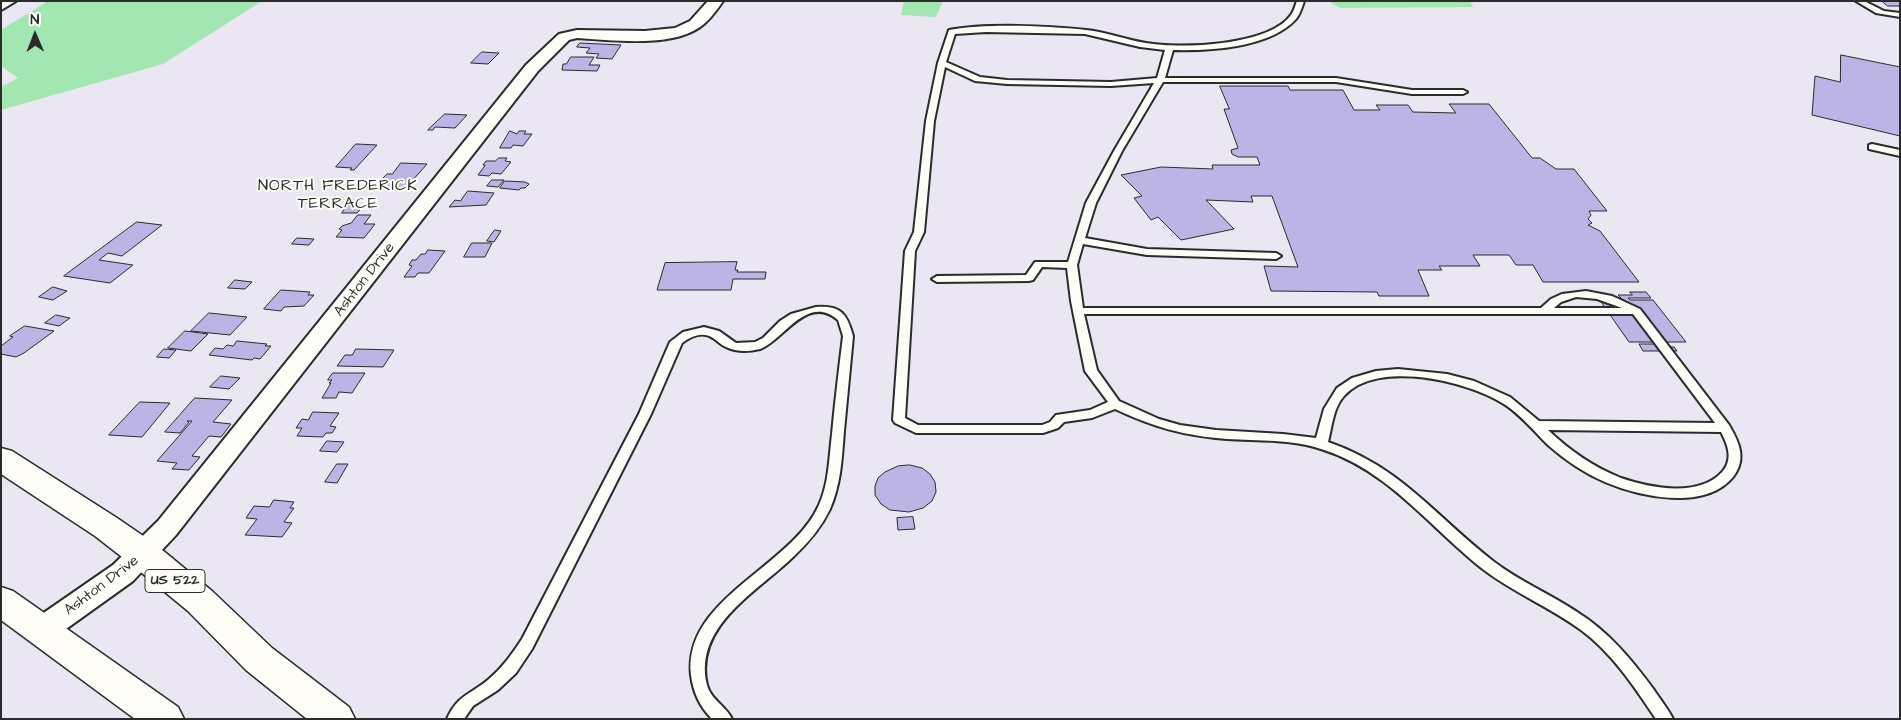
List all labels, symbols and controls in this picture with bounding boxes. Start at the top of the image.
north arrow [10,10,60,60]
text: N [30,10,39,30]
district label: NORTH FREDERICK TERRACE [256,177,420,215]
street label: Ashton Drive [331,239,399,321]
street label: Ashton Drive [61,552,143,620]
road number: US 522 [145,570,205,592]

